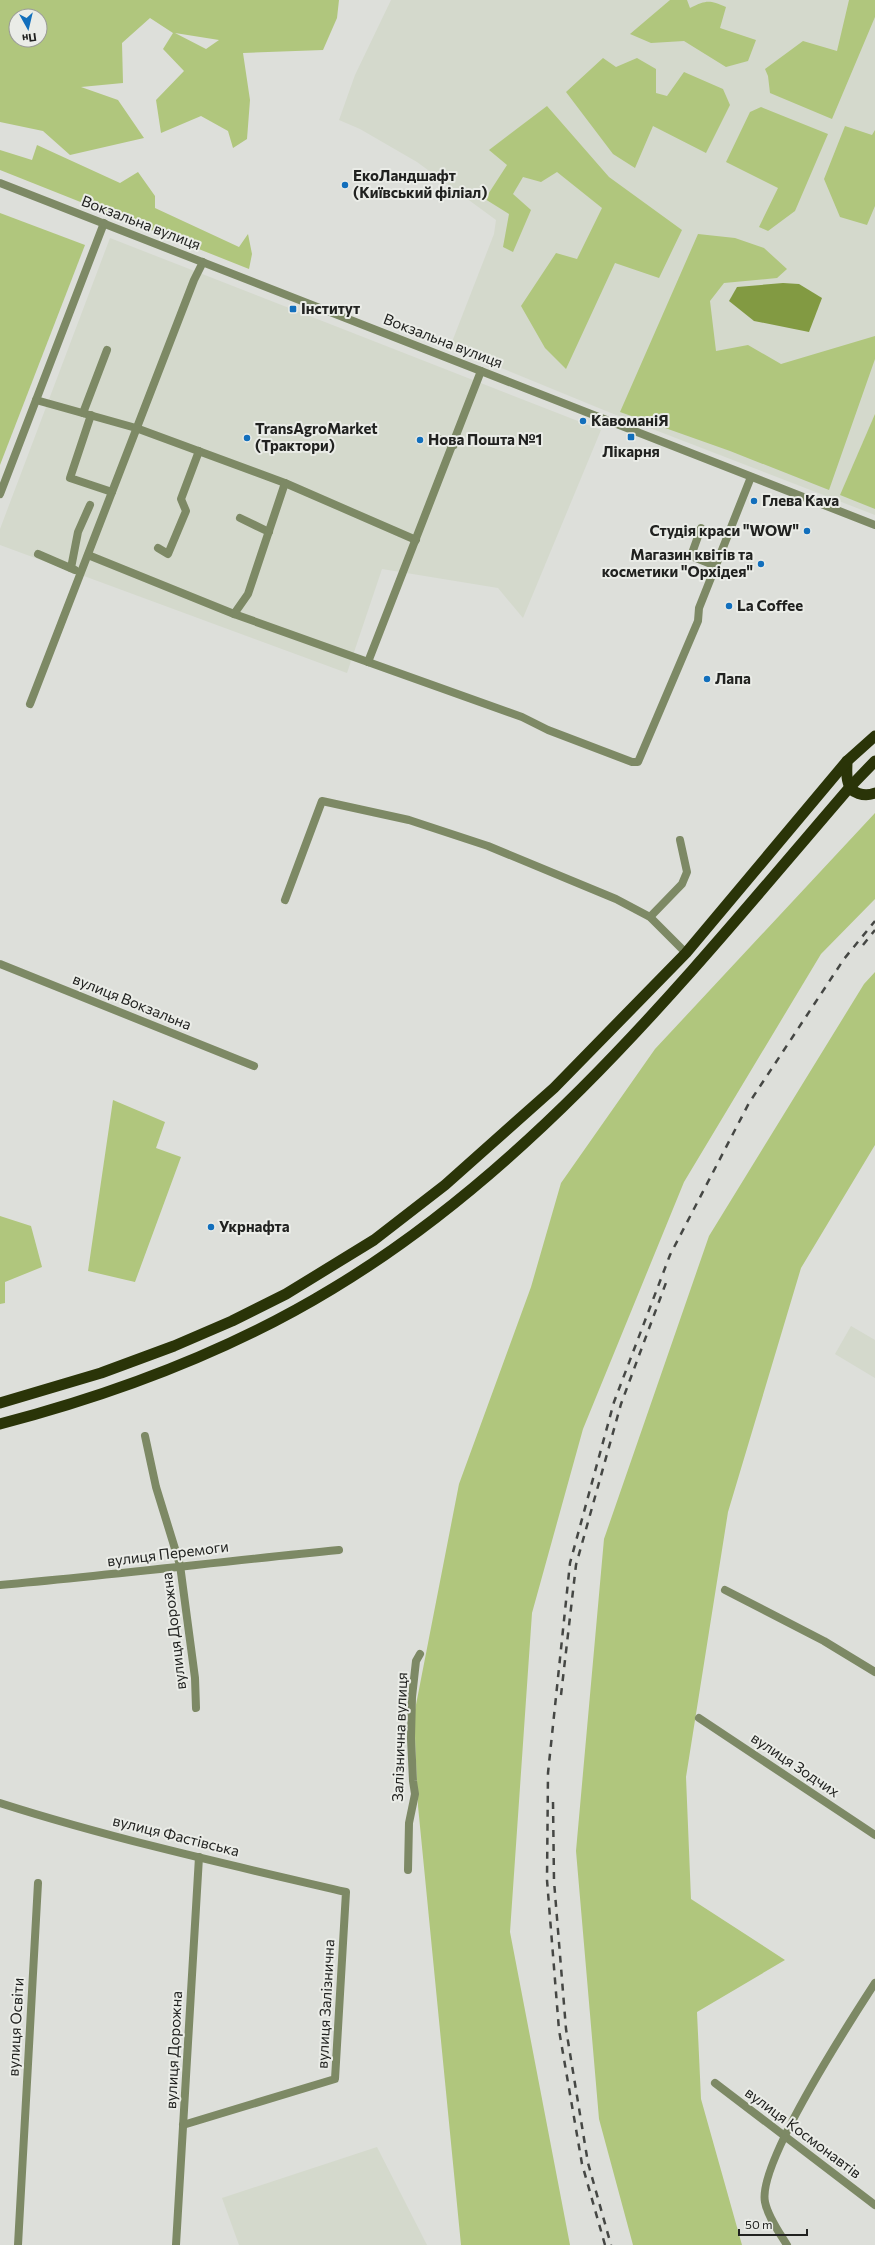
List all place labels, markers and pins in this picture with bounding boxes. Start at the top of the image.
place label: ЕкоЛандшафт (Київський філіал) [353,166,487,201]
marker: ЕкоЛандшафт (Київський філіал) [340,180,350,190]
place label: Інститут [301,299,360,317]
marker: Інститут [288,304,298,314]
place label: КавоманіЯ [591,411,669,429]
marker: КавоманіЯ [578,416,588,426]
place label: TransAgroMarket (Трактори) [255,419,378,454]
place label: Нова Пошта №1 [428,430,542,448]
marker: Лікарня [626,432,636,442]
marker: TransAgroMarket (Трактори) [242,433,252,443]
marker: Нова Пошта №1 [415,435,425,445]
place label: Лікарня [602,442,660,460]
place label: Глева Kava [762,491,839,509]
marker: Глева Kava [749,496,759,506]
place label: Студія краси "WOW" [650,521,799,539]
marker: Студія краси "WOW" [802,526,812,536]
place label: Магазин квітів та косметики "Орхідея" [602,545,753,580]
marker: Магазин квітів та косметики "Орхідея" [756,559,766,569]
place label: La Coffee [737,596,803,614]
marker: La Coffee [724,601,734,611]
place label: Лапа [715,669,751,687]
marker: Лапа [702,674,712,684]
place label: Укрнафта [219,1217,290,1235]
marker: Укрнафта [206,1222,216,1232]

